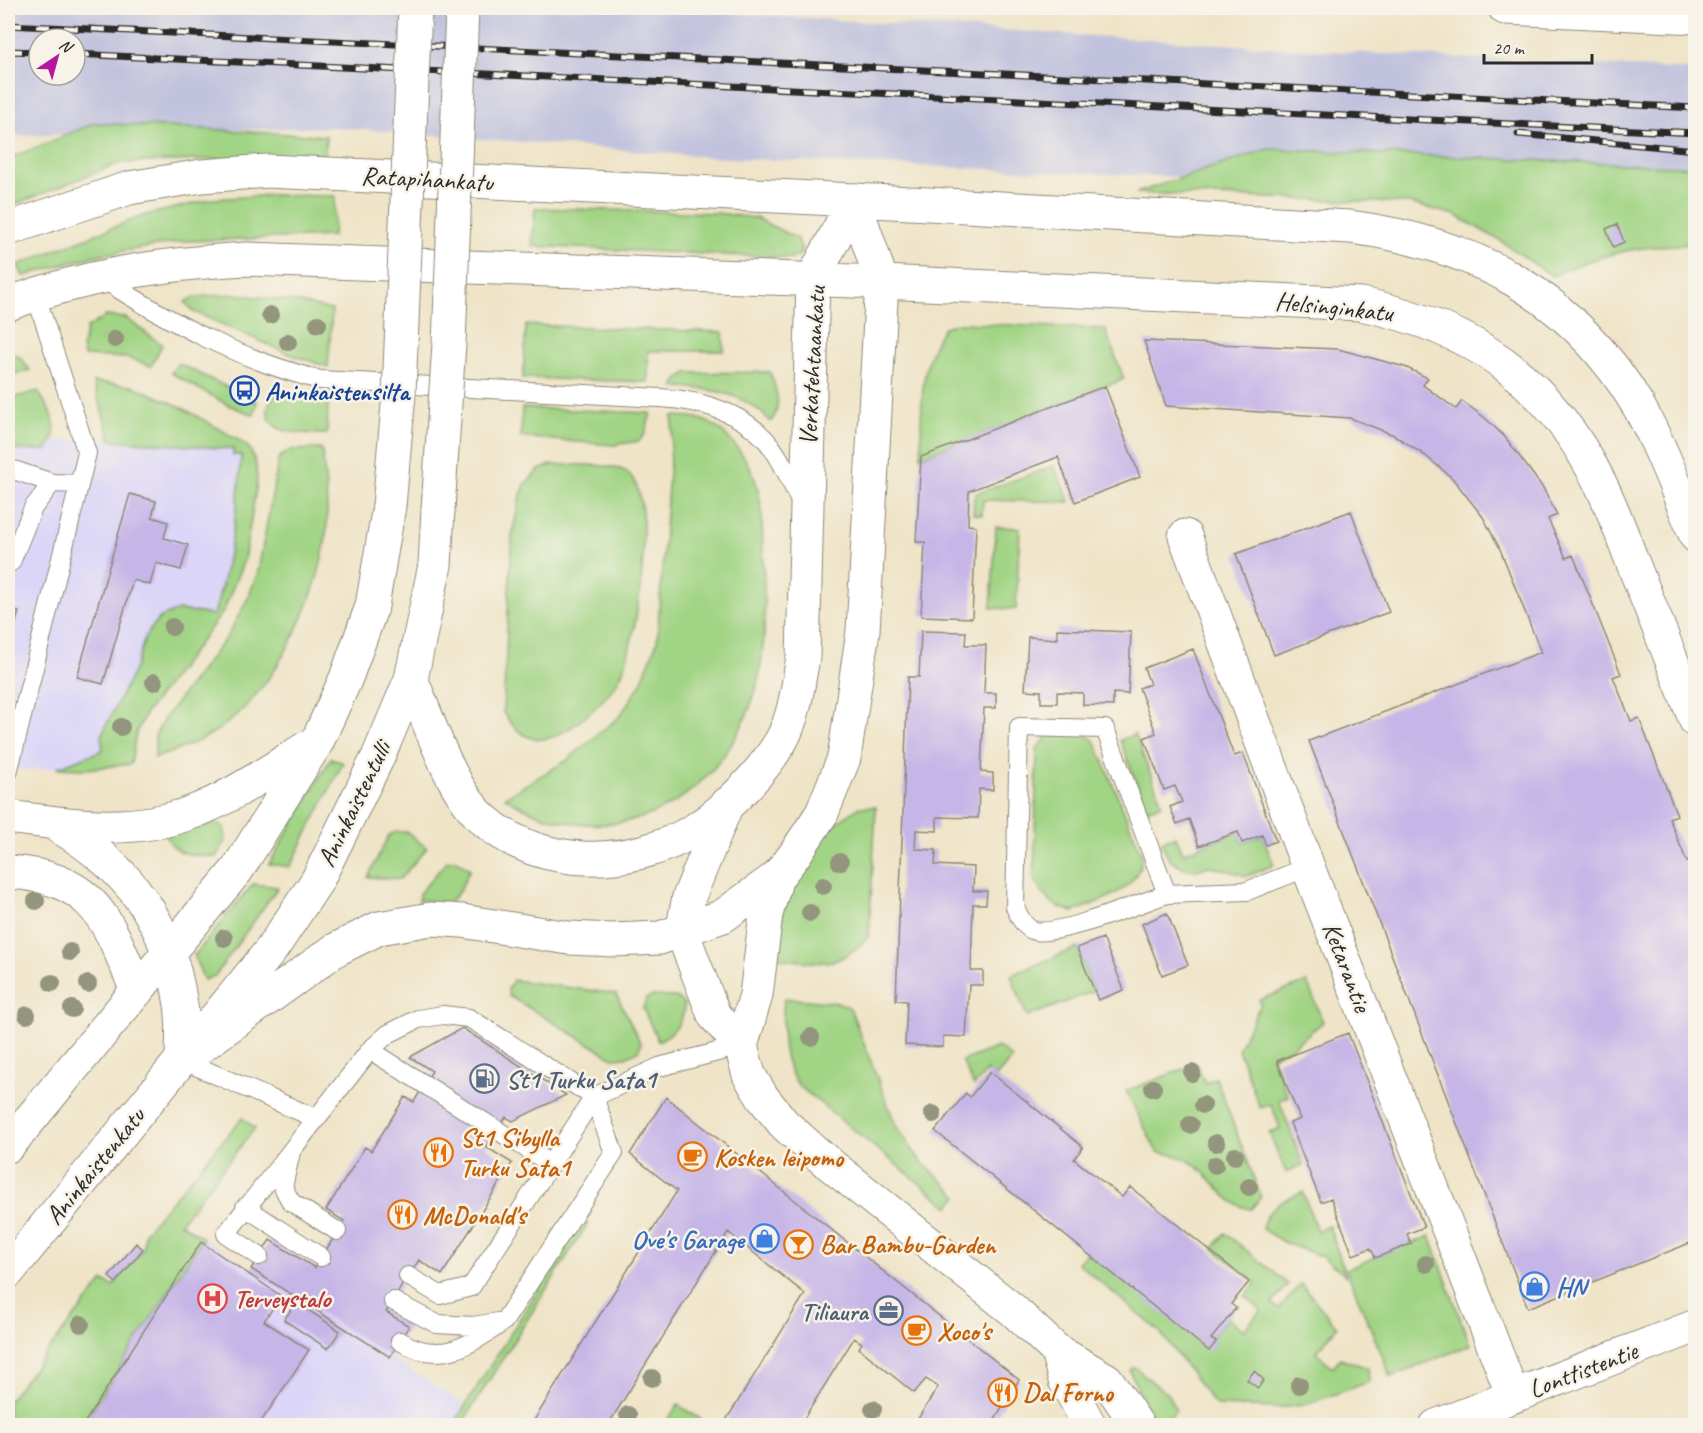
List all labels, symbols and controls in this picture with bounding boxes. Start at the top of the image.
north arrow [27,27,87,87]
scale bar [1484,27,1592,65]
text: N [55,35,78,58]
text: 20 m [1493,37,1526,59]
street label: Ratapihankatu [360,159,495,199]
street label: Verkatehtaankatu [791,284,833,446]
street label: Helsinginkatu [1274,284,1397,330]
bus stop icon: Aninkaistensilta [228,375,260,407]
place label: Aninkaistensilta [265,375,411,408]
street label: Aninkaistentulli [310,733,400,872]
street label: Ketarantie [1315,918,1380,1018]
fuel station icon: St1 Turku Sata1 [469,1063,501,1095]
place label: St1 Turku Sata1 [506,1063,659,1096]
street label: Aninkaistenkatu [38,1100,153,1231]
place label: St1 Sibylla Turku Sata1 [460,1121,573,1184]
restaurant icon: St1 Sibylla Turku Sata1 [423,1136,455,1168]
cafe icon: Kosken leipomo [677,1141,709,1173]
place label: Kosken leipomo [714,1141,844,1174]
restaurant icon: McDonald's [386,1199,418,1231]
place label: McDonald's [423,1199,529,1232]
place label: Ove's Garage [632,1223,746,1256]
shop icon: Ove's Garage [749,1223,781,1255]
bar icon: Bar Bambu-Garden [783,1228,815,1260]
place label: Bar Bambu-Garden [820,1228,998,1261]
shop icon: HN [1519,1271,1551,1303]
place label: HN [1556,1271,1590,1304]
hospital icon: Terveystalo [197,1282,229,1314]
place label: Terveystalo [234,1282,332,1315]
place label: Tiliaura [801,1295,870,1328]
office icon: Tiliaura [873,1295,905,1327]
cafe icon: Xoco's [900,1315,932,1347]
place label: Xoco's [937,1315,994,1348]
street label: Lonttistentie [1524,1334,1643,1406]
restaurant icon: Dal Forno [986,1376,1018,1408]
place label: Dal Forno [1023,1376,1114,1409]

